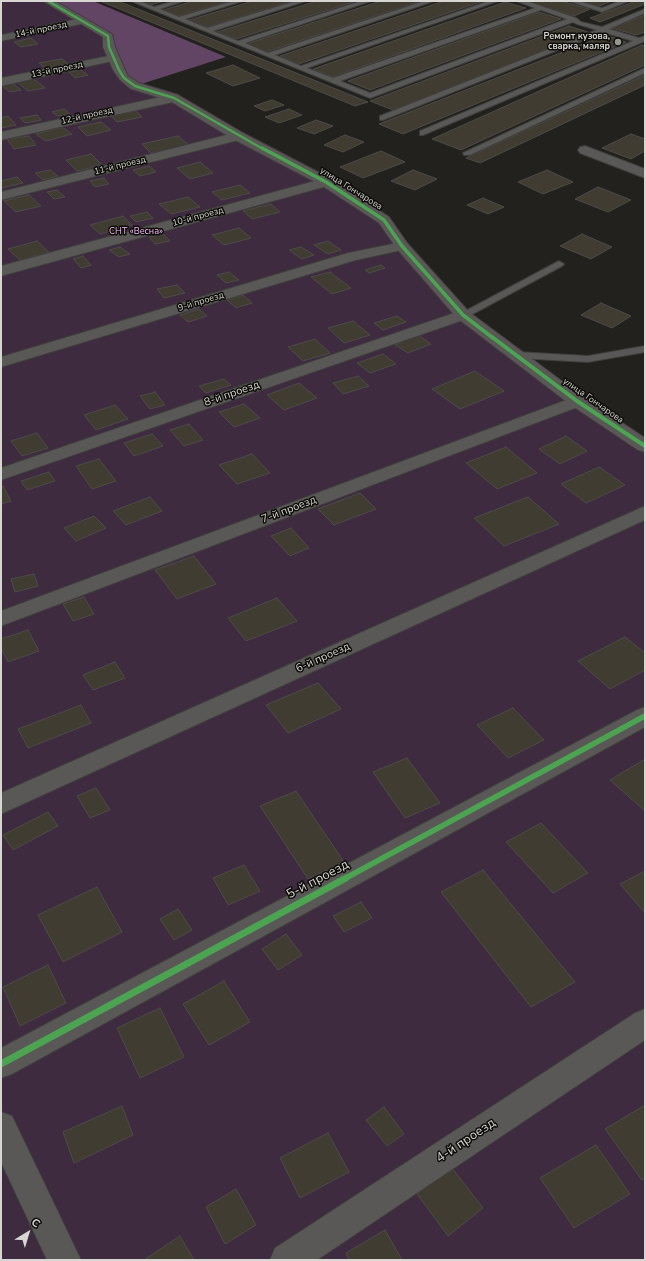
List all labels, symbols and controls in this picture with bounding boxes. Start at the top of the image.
street label: 14-й проезд [14,19,68,41]
place label: Ремонт кузова, сварка, маляр [543,32,610,53]
marker: Ремонт кузова, сварка, маляр [613,37,623,47]
street label: 13-й проезд [30,59,84,81]
street label: 12-й проезд [60,105,114,127]
street label: 11-й проезд [93,154,147,178]
street label: улица Гончарова [318,165,384,213]
street label: 10-й проезд [171,205,225,229]
park label: СНТ «Весна» [109,227,163,237]
street label: 9-й проезд [177,290,225,314]
street label: улица Гончарова [561,376,625,426]
street label: 8-й проезд [203,378,261,410]
street label: 7-й проезд [260,493,318,527]
street label: 6-й проезд [294,640,352,676]
street label: 5-й проезд [284,857,352,903]
street label: 4-й проезд [433,1115,499,1167]
north arrow [8,1213,48,1253]
text: С [28,1215,43,1231]

